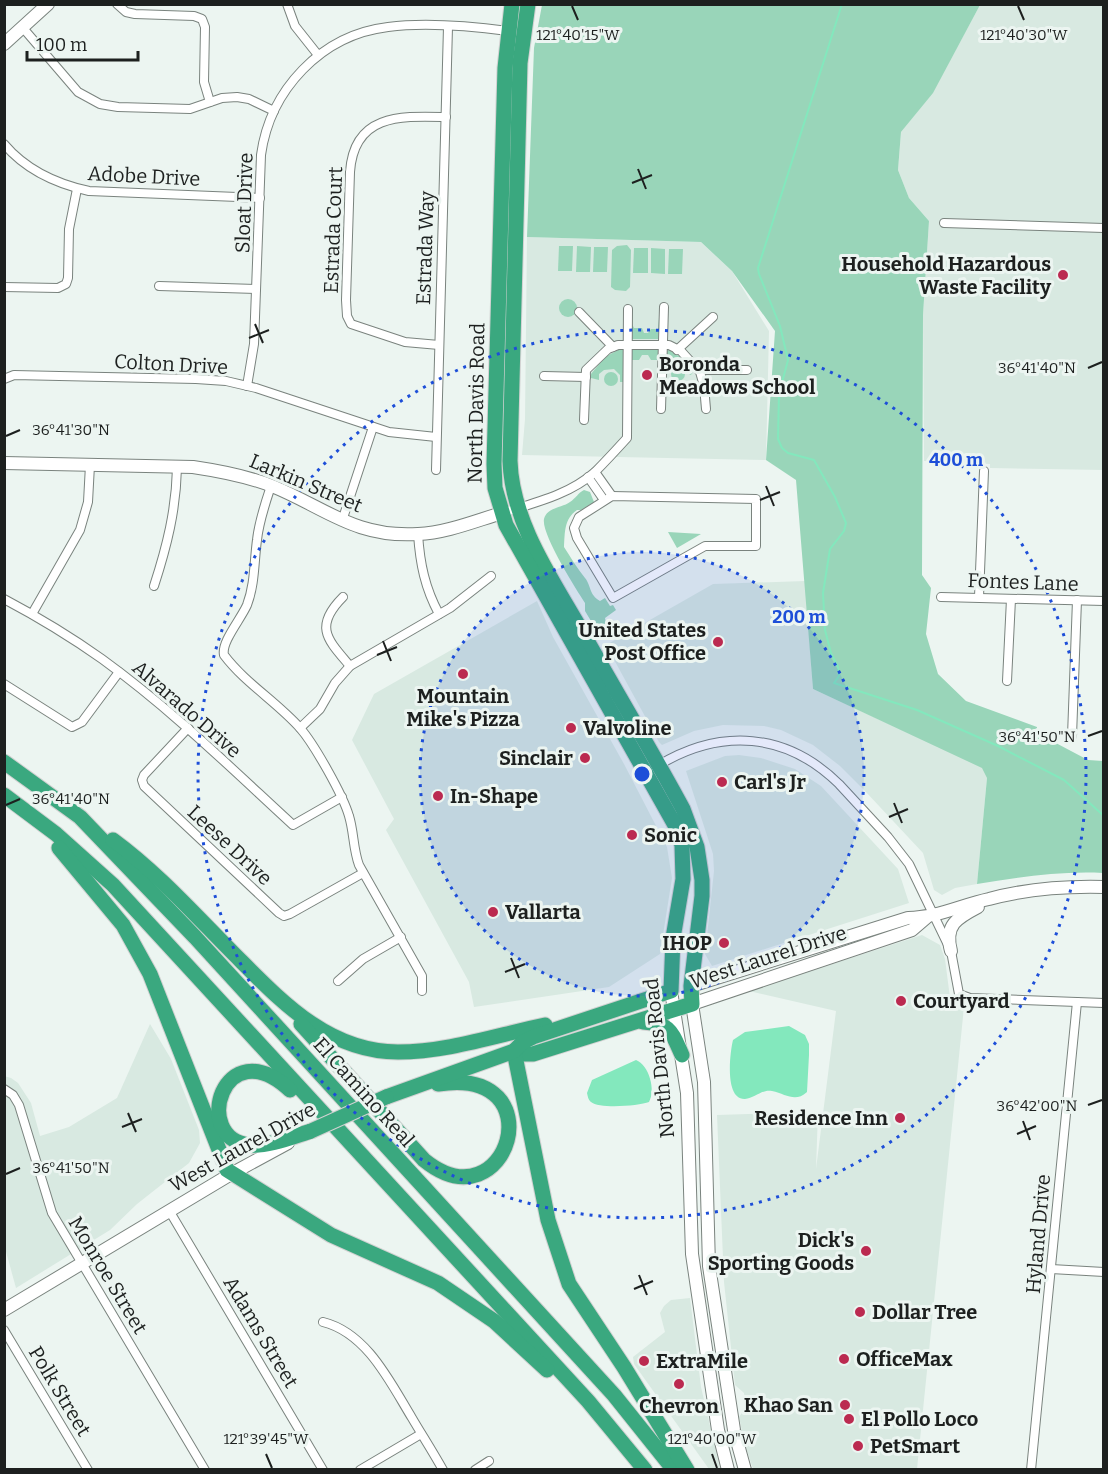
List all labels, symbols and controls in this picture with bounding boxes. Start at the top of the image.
scale bar [27,24,138,62]
text: 121°40'15"W [536,26,620,44]
text: 121°40'30"W [980,26,1068,44]
text: 100 m [36,34,87,56]
street label: Sloat Drive [230,152,258,254]
street label: Adobe Drive [87,161,201,191]
street label: Estrada Court [319,166,347,294]
street label: Estrada Way [411,190,439,306]
place label: Household Hazardous Waste Facility [841,252,1052,299]
marker: Household Hazardous Waste Facility [1056,268,1070,282]
street label: North Davis Road [463,322,489,484]
street label: Colton Drive [113,349,229,379]
place label: Boronda Meadows School [659,352,816,399]
text: 36°41'40"N [998,359,1076,377]
marker: Boronda Meadows School [640,368,654,382]
text: 36°41'30"N [32,421,110,439]
street label: Larkin Street [246,448,366,518]
text: 400 m [929,449,983,471]
street label: Fontes Lane [967,568,1079,596]
text: 200 m [772,606,826,628]
place label: United States Post Office [578,618,706,665]
marker: United States Post Office [711,635,725,649]
street label: Alvarado Drive [128,655,246,763]
marker: Mountain Mike's Pizza [456,667,470,681]
place label: Mountain Mike's Pizza [406,684,520,731]
place label: Valvoline [583,716,671,740]
marker: Valvoline [564,721,578,735]
text: 36°41'50"N [998,728,1076,746]
place label: Sinclair [499,746,574,770]
marker: Sinclair [578,751,592,765]
centre of rings [632,764,652,784]
place label: Carl's Jr [734,770,807,794]
marker: Carl's Jr [715,775,729,789]
place label: In-Shape [450,784,538,808]
marker: In-Shape [431,789,445,803]
text: 36°41'40"N [32,790,110,808]
street label: Leese Drive [183,800,277,890]
place label: Sonic [644,823,697,847]
marker: Sonic [625,828,639,842]
place label: Vallarta [505,900,581,924]
marker: Vallarta [486,905,500,919]
street label: West Laurel Drive [687,920,849,994]
place label: IHOP [662,931,712,955]
marker: IHOP [717,936,731,950]
street label: North Davis Road [639,977,679,1139]
place label: Courtyard [913,989,1010,1013]
marker: Courtyard [894,994,908,1008]
street label: El Camino Real [309,1032,420,1152]
street label: West Laurel Drive [165,1097,319,1197]
text: 36°42'00"N [997,1097,1078,1115]
place label: Residence Inn [754,1106,888,1130]
marker: Residence Inn [893,1111,907,1125]
text: 36°41'50"N [32,1159,110,1177]
street label: Hyland Drive [1021,1173,1055,1295]
street label: Monroe Street [63,1212,153,1338]
place label: Dick's Sporting Goods [708,1228,854,1275]
marker: Dick's Sporting Goods [859,1244,873,1258]
street label: Adams Street [218,1272,304,1392]
place label: Dollar Tree [872,1300,977,1324]
marker: Dollar Tree [853,1305,867,1319]
street label: Polk Street [24,1342,96,1440]
place label: OfficeMax [856,1347,953,1371]
place label: ExtraMile [656,1349,748,1373]
marker: OfficeMax [837,1352,851,1366]
marker: ExtraMile [637,1354,651,1368]
marker: Chevron [672,1377,686,1391]
place label: Khao San [744,1393,833,1417]
place label: Chevron [639,1394,719,1418]
marker: Khao San [838,1398,852,1412]
place label: El Pollo Loco [861,1407,978,1431]
marker: El Pollo Loco [842,1412,856,1426]
text: 121°39'45"W [223,1430,309,1448]
text: 121°40'00"W [668,1430,757,1448]
place label: PetSmart [870,1434,960,1458]
marker: PetSmart [851,1439,865,1453]

